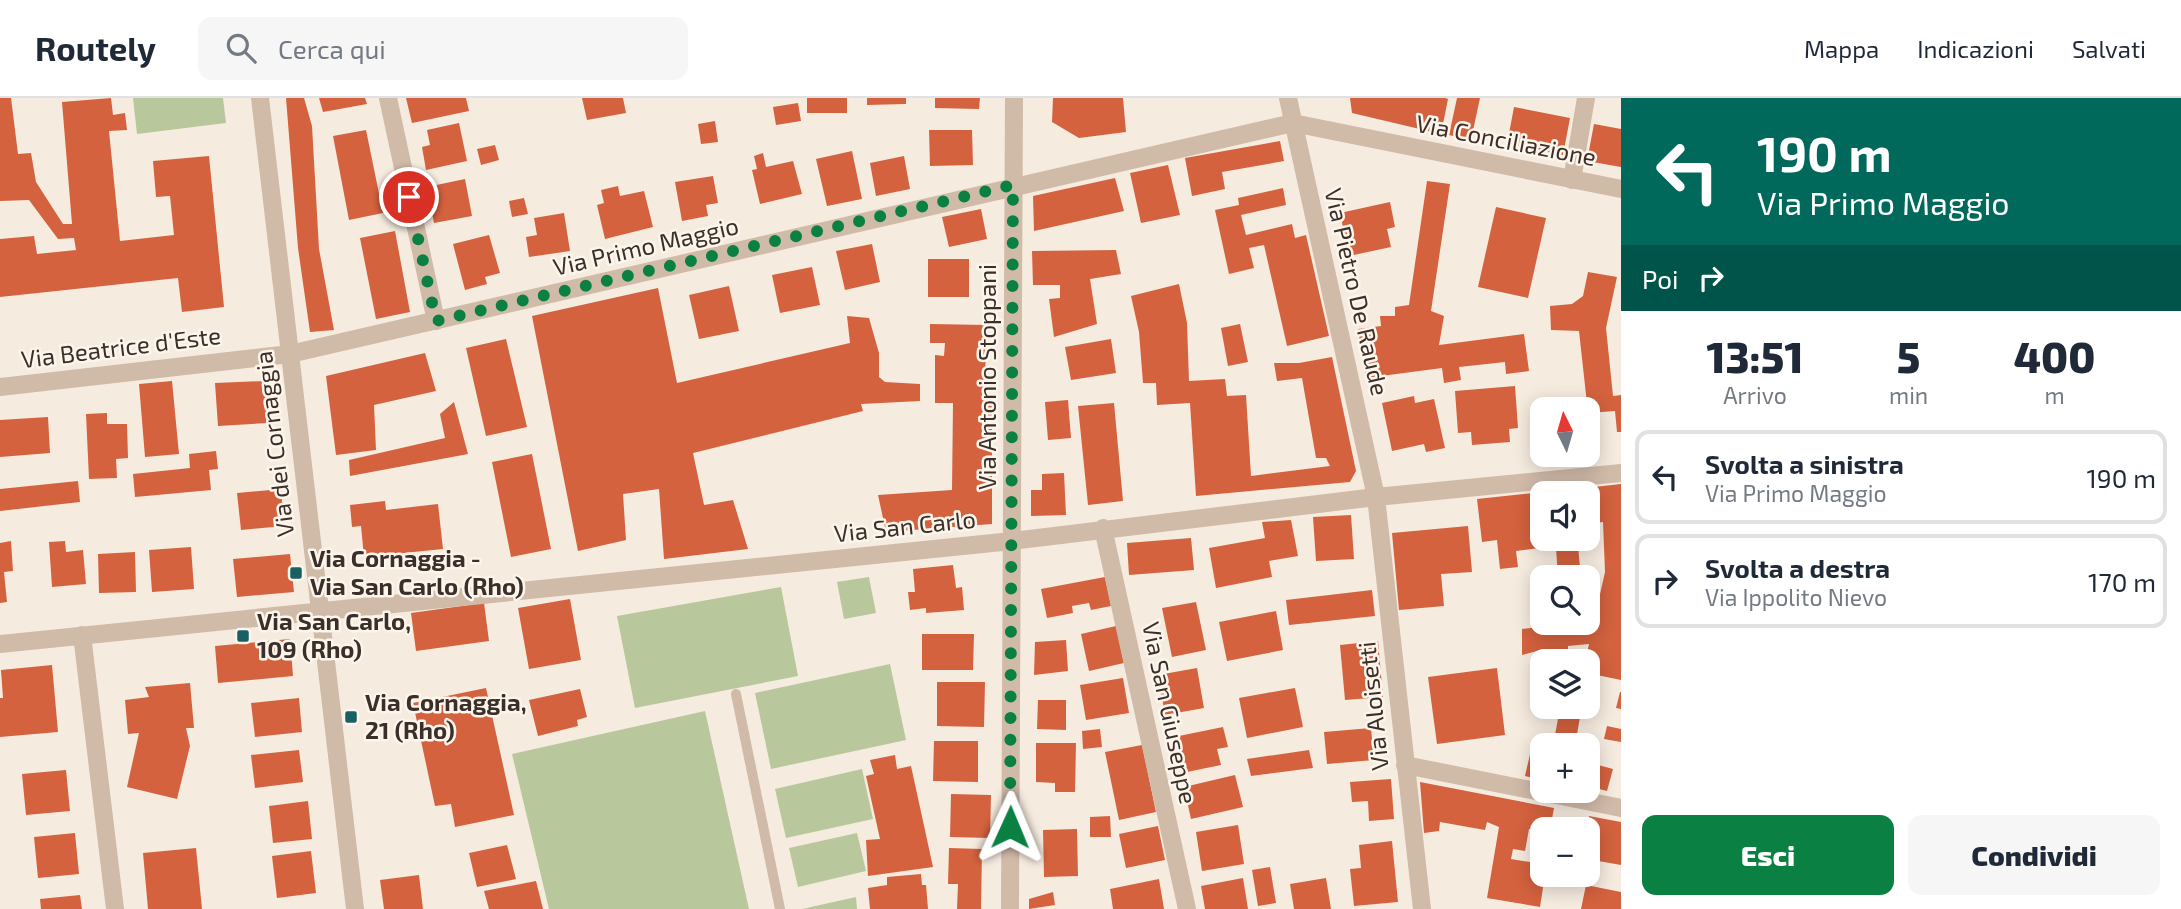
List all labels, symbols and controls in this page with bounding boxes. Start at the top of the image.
search box [198,17,688,80]
text: Routely [35,28,156,68]
icon: search [222,29,260,67]
text: Cerca qui [278,33,386,64]
text: Mappa [1804,34,1879,63]
text: Indicazioni [1917,34,2034,63]
text: Salvati [2072,34,2146,63]
street label: Via Conciliazione [1414,108,1599,171]
text: 190 m [1757,123,1892,182]
icon: left [1642,126,1733,217]
pin [379,167,439,227]
icon: arrive [390,178,428,216]
text: Via Primo Maggio [1757,183,2010,221]
street label: Via Pietro De Raude [1319,185,1395,398]
street label: Via Primo Maggio [550,210,741,281]
icon: right [1692,259,1730,297]
text: Poi [1642,263,1678,294]
street label: Via Antonio Stoppani [972,264,1001,490]
street label: Via Beatrice d'Este [19,320,222,373]
text: 13:51 [1707,331,1803,381]
text: 5 [1897,331,1920,381]
text: 400 [2014,331,2095,381]
street label: Via dei Cornaggia [248,350,299,539]
text: Arrivo [1723,381,1787,409]
text: min [1889,381,1928,409]
text: m [2045,381,2065,409]
north arrow [1530,397,1600,467]
map controls [1530,397,1600,887]
text: Svolta a sinistra [1705,448,1904,479]
icon: left [1646,458,1684,496]
text: 190 m [2087,462,2156,493]
text: Via Primo Maggio [1705,479,1887,507]
button: sound [1530,481,1600,551]
street label: Via San Carlo [833,504,977,547]
place label: Via Cornaggia - Via San Carlo (Rho) [310,543,524,600]
text: Svolta a destra [1705,552,1890,583]
icon: right [1646,562,1684,600]
marker: Via Cornaggia - Via San Carlo (Rho) [288,565,304,581]
button: search [1530,565,1600,635]
text: 170 m [2088,566,2156,597]
text: Via Ippolito Nievo [1705,583,1887,611]
place label: Via San Carlo, 109 (Rho) [257,606,411,663]
street label: Via San Giuseppe [1137,619,1204,806]
marker: Via San Carlo, 109 (Rho) [235,628,251,644]
street label: Via Aloisetti [1351,640,1394,772]
button: layers [1530,649,1600,719]
place label: Via Cornaggia, 21 (Rho) [365,687,526,744]
marker: Via Cornaggia, 21 (Rho) [343,709,359,725]
button: + [1530,733,1600,803]
position arrow [973,790,1047,864]
button: Esci [1642,815,1894,895]
button: Condividi [1908,815,2160,895]
button: − [1530,817,1600,887]

